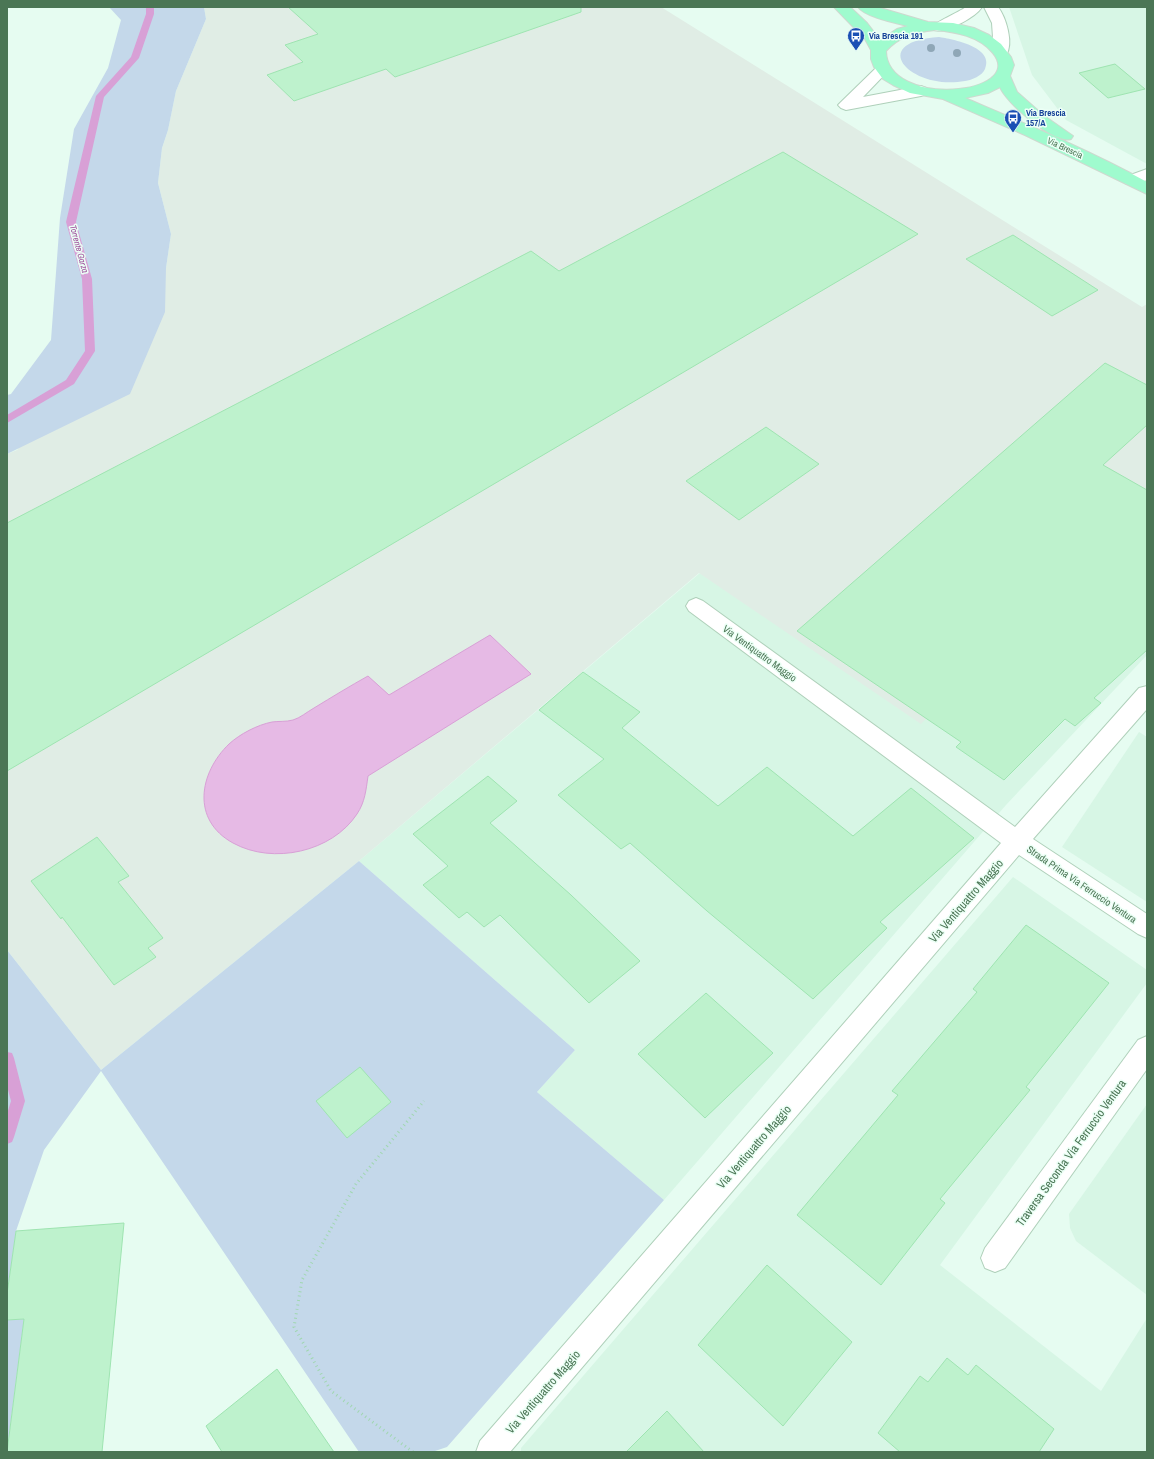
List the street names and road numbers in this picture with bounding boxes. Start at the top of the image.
street label: Via Brescia [1045,135,1085,161]
street label: Via Ventiquattro Maggio [720,622,800,685]
street label: Strada Prima Via Ferruccio Ventura [1024,843,1140,926]
street label: Via Ventiquattro Maggio [925,856,1007,946]
street label: Traversa Seconda Via Ferruccio Ventura [1012,1076,1130,1230]
street label: Via Ventiquattro Maggio [713,1102,795,1192]
street label: Via Ventiquattro Maggio [502,1347,584,1437]

